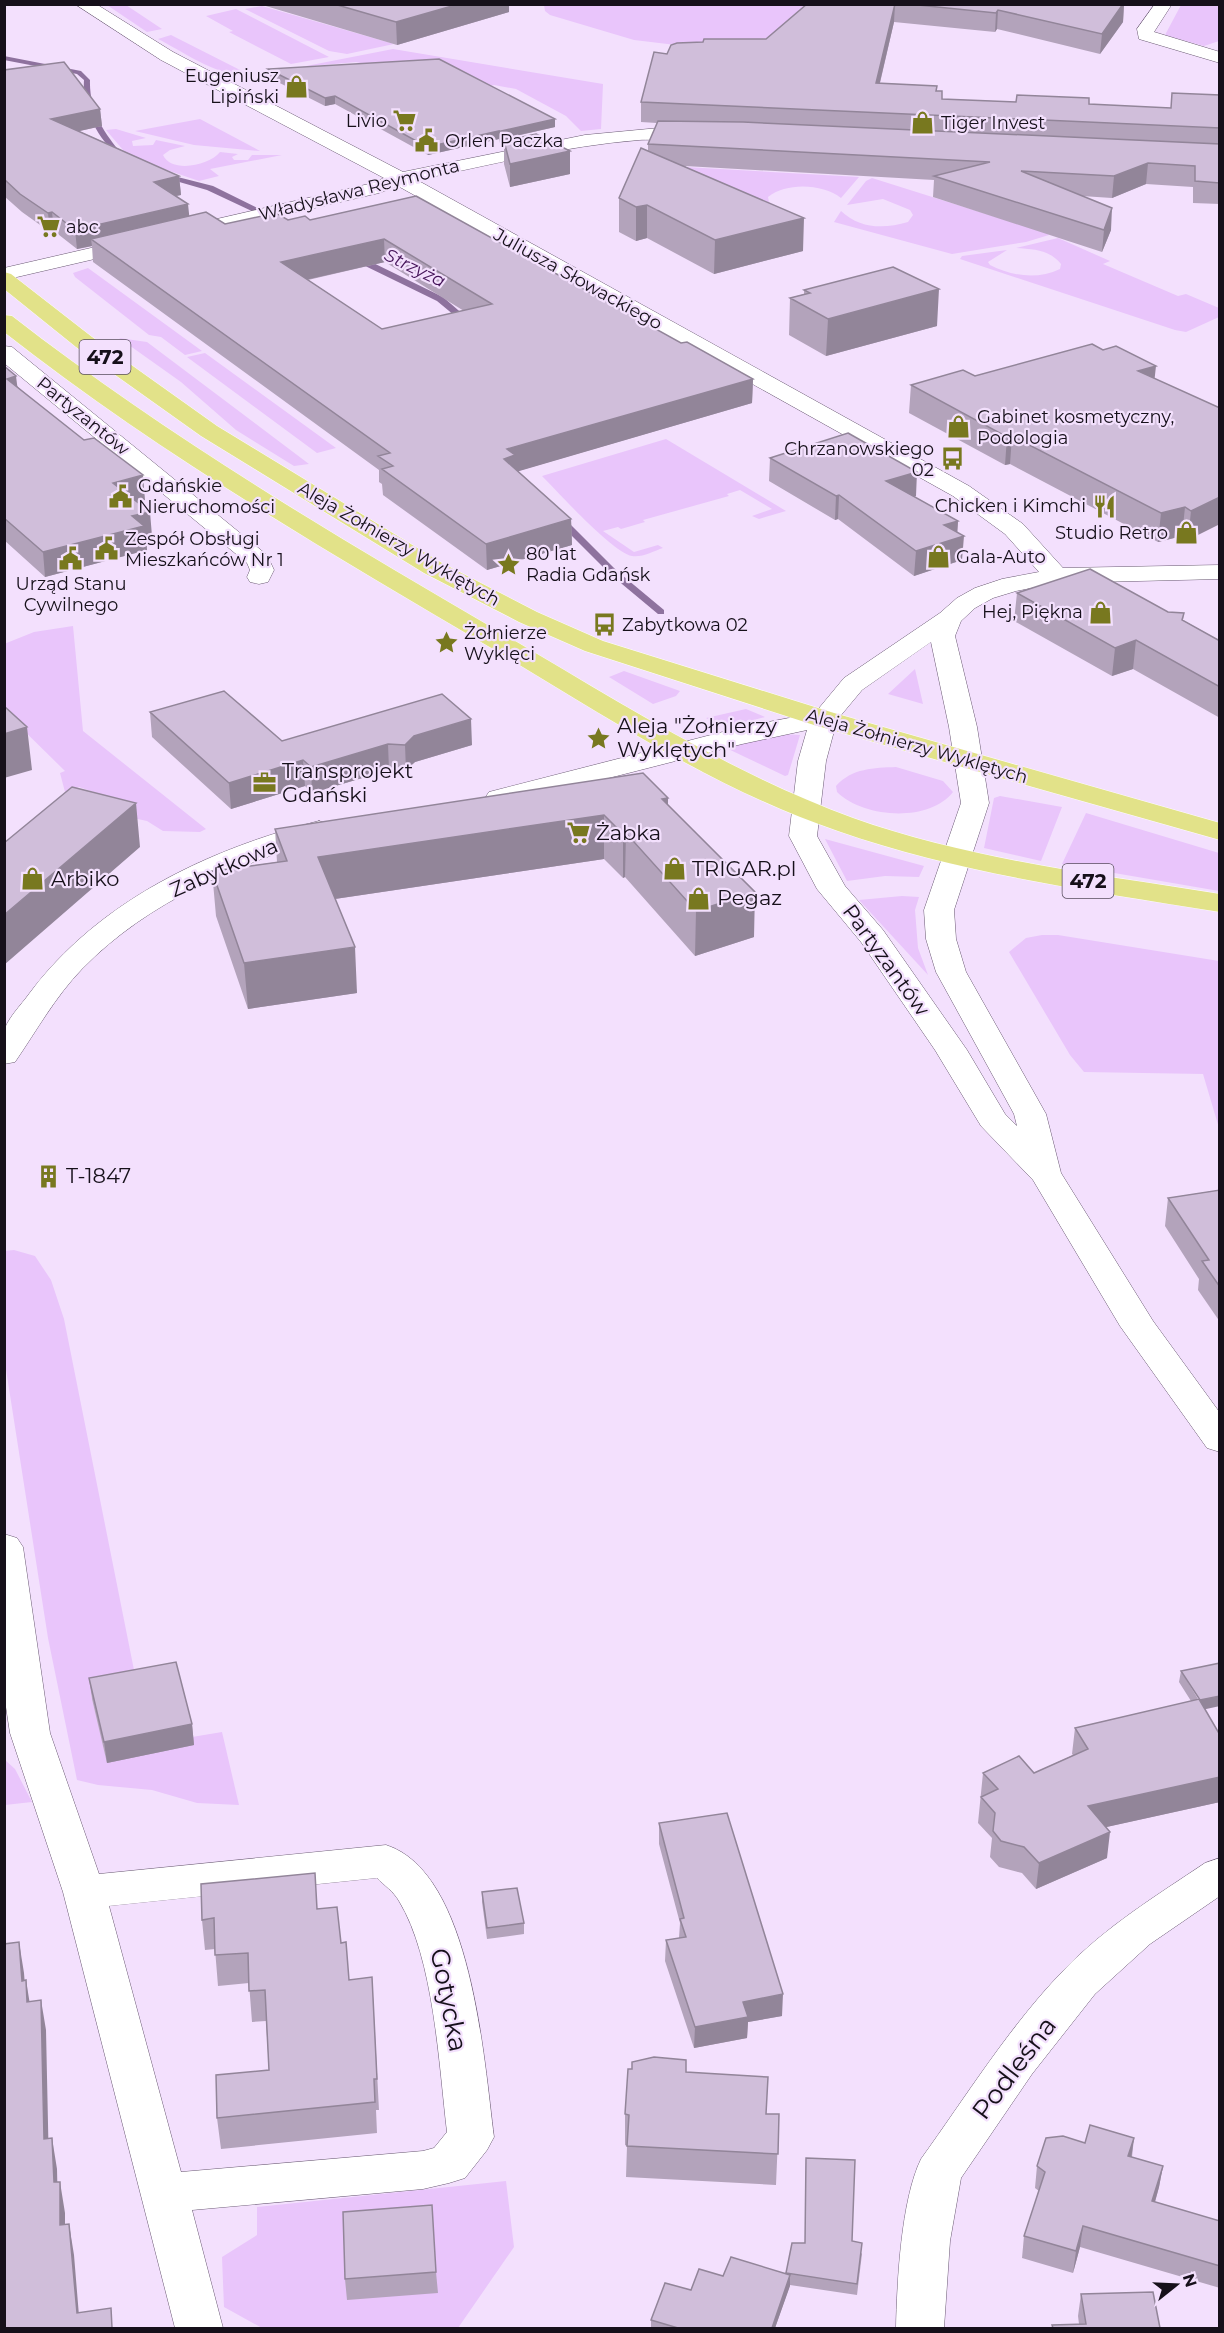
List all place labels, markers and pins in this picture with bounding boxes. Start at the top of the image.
place label: Eugeniusz Lipiński [185,65,279,108]
shop icon: Eugeniusz Lipiński [284,73,310,99]
supermarket icon: Livio [392,108,418,134]
place label: Livio [346,110,387,132]
shop icon: Tiger Invest [910,110,936,136]
place label: Tiger Invest [941,112,1045,134]
public building icon: Orlen Paczka [414,128,440,154]
place label: Orlen Paczka [445,130,563,152]
supermarket icon: abc [35,214,61,240]
place label: abc [66,216,99,238]
place label: Gabinet kosmetyczny, Podologia [977,406,1174,449]
shop icon: Gabinet kosmetyczny, Podologia [946,414,972,440]
place label: Chrzanowskiego 02 [784,438,934,481]
bus stop icon: Chrzanowskiego 02 [939,446,965,472]
place label: Gdańskie Nieruchomości [138,475,275,518]
public building icon: Gdańskie Nieruchomości [107,483,133,509]
restaurant icon: Chicken i Kimchi [1091,493,1117,519]
place label: Chicken i Kimchi [935,495,1086,517]
shop icon: Studio Retro [1173,520,1199,546]
place label: Studio Retro [1055,522,1168,544]
place label: Zespół Obsługi Mieszkańców Nr 1 [125,528,284,571]
public building icon: Zespół Obsługi Mieszkańców Nr 1 [94,536,120,562]
place label: 80 lat Radia Gdańsk [526,543,651,586]
shop icon: Gala-Auto [925,544,951,570]
public building icon: Urząd Stanu Cywilnego [58,545,84,571]
place label: Gala-Auto [956,546,1046,568]
place icon: 80 lat Radia Gdańsk [495,551,521,577]
place label: Urząd Stanu Cywilnego [15,573,127,616]
shop icon: Hej, Piękna [1088,599,1114,625]
place label: Hej, Piękna [982,601,1083,623]
bus stop icon: Zabytkowa 02 [591,612,617,638]
place label: Zabytkowa 02 [622,614,748,636]
place label: Żołnierze Wyklęci [464,622,547,665]
place icon: Żołnierze Wyklęci [433,630,459,656]
place label: Aleja "Żołnierzy Wyklętych" [617,713,777,762]
place icon: Aleja "Żołnierzy Wyklętych" [586,725,612,751]
place label: Transprojekt Gdański [282,758,413,807]
office icon: Transprojekt Gdański [251,770,277,796]
supermarket icon: Żabka [565,820,591,846]
place label: Żabka [596,820,661,845]
shop icon: TRIGAR.pl [661,856,687,882]
place label: TRIGAR.pl [692,856,796,881]
shop icon: Arbiko [20,866,46,892]
place label: Arbiko [51,866,119,891]
shop icon: Pegaz [686,885,712,911]
place label: Pegaz [717,885,782,910]
building icon: T-1847 [35,1163,61,1189]
place label: T-1847 [66,1163,131,1188]

